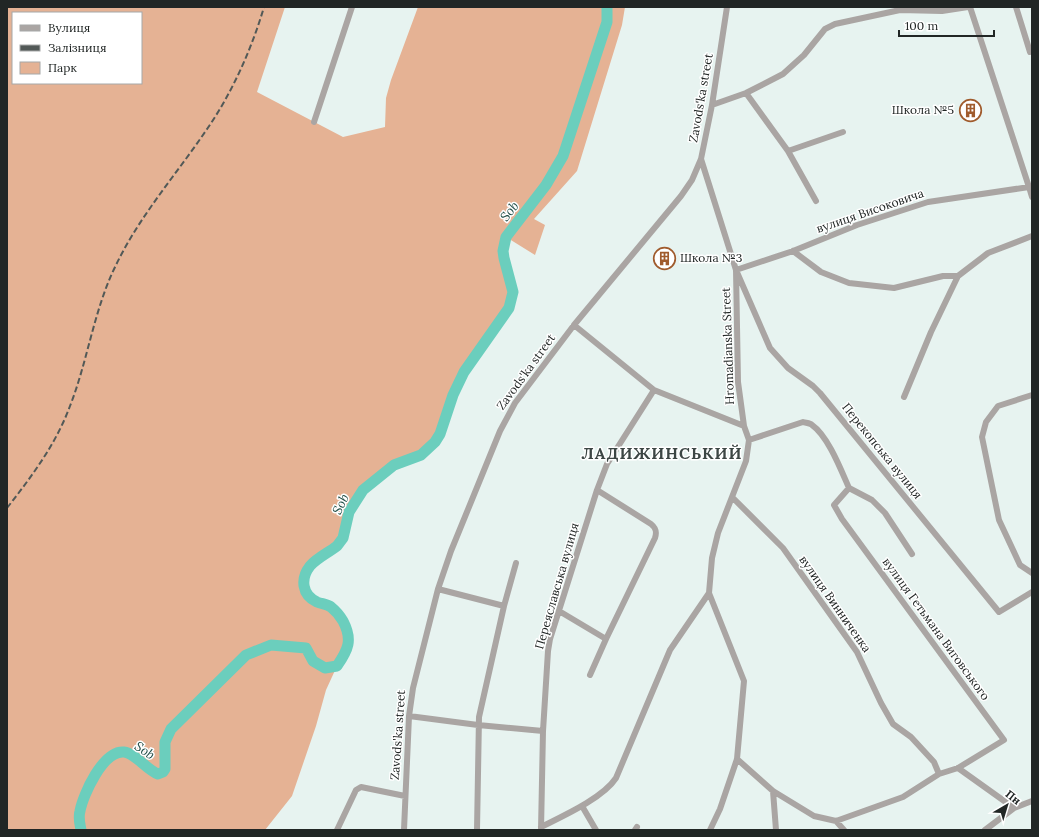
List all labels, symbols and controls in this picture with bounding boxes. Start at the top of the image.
legend [12,12,142,84]
scale bar [899,12,994,38]
text: 100 m [905,18,938,33]
text: Вулиця [48,20,90,35]
text: Залізниця [48,40,106,55]
street label: Zavods'ka street [685,52,716,144]
text: Парк [48,60,77,75]
building icon: Школа №5 [957,97,983,123]
place label: Школа №5 [892,102,954,117]
street label: вулиця Високовича [814,185,926,236]
water label: Sob [496,198,523,225]
building icon: Школа №3 [652,245,678,271]
place label: Школа №3 [680,250,743,265]
street label: Hromadianska Street [718,287,737,405]
street label: Zavods'ka street [493,331,558,413]
street label: Перекопська вулиця [839,400,926,502]
district label: ЛАДИЖИНСЬКИЙ [581,443,743,463]
water label: Sob [328,491,353,517]
street label: Переяславська вулиця [531,521,582,651]
street label: вулиця Винниченка [796,552,875,655]
street label: вулиця Гетьмана Виговського [880,554,993,703]
street label: Zavods'ka street [387,689,408,780]
water label: Sob [131,738,158,763]
north arrow [987,785,1027,825]
text: Пн [1003,787,1024,808]

